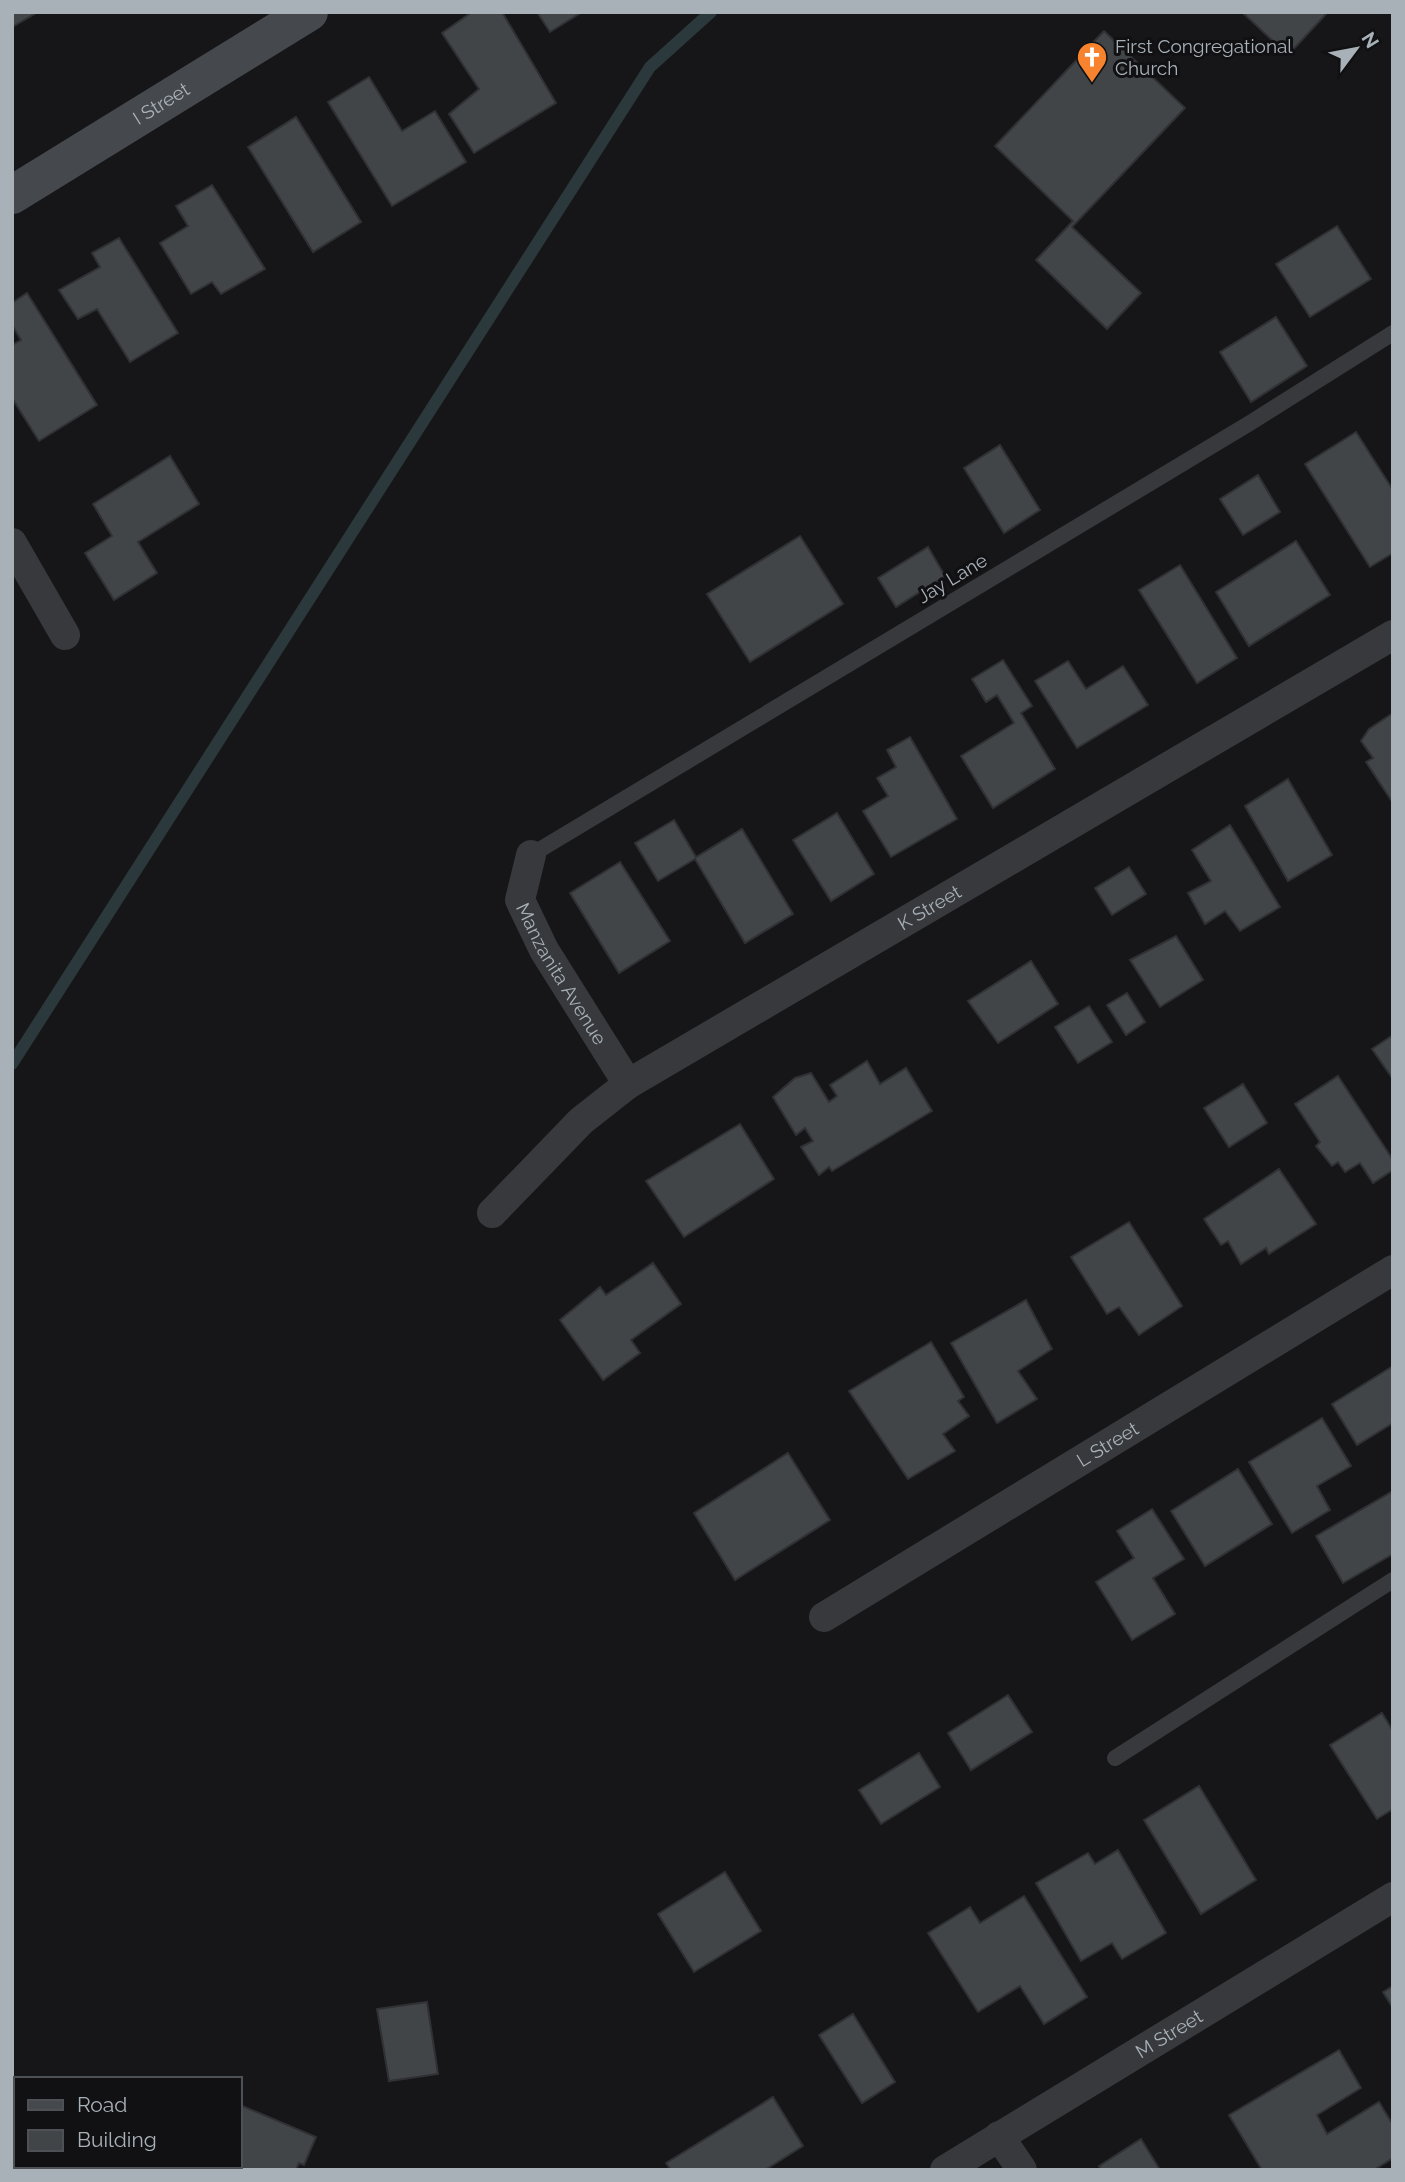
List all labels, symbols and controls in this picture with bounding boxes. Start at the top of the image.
north arrow [1321,14,1391,84]
text: N [1357,28,1384,52]
place label: First Congregational Church [1115,35,1293,79]
church icon: First Congregational Church [1075,40,1109,84]
street label: I Street [129,77,194,129]
street label: Jay Lane [913,549,991,607]
street label: K Street [894,880,965,934]
street label: Manzanita Avenue [512,899,612,1049]
street label: L Street [1073,1417,1143,1471]
street label: M Street [1131,2005,1207,2062]
legend [14,2077,242,2168]
text: Road [77,2092,127,2117]
text: Building [77,2127,157,2152]

